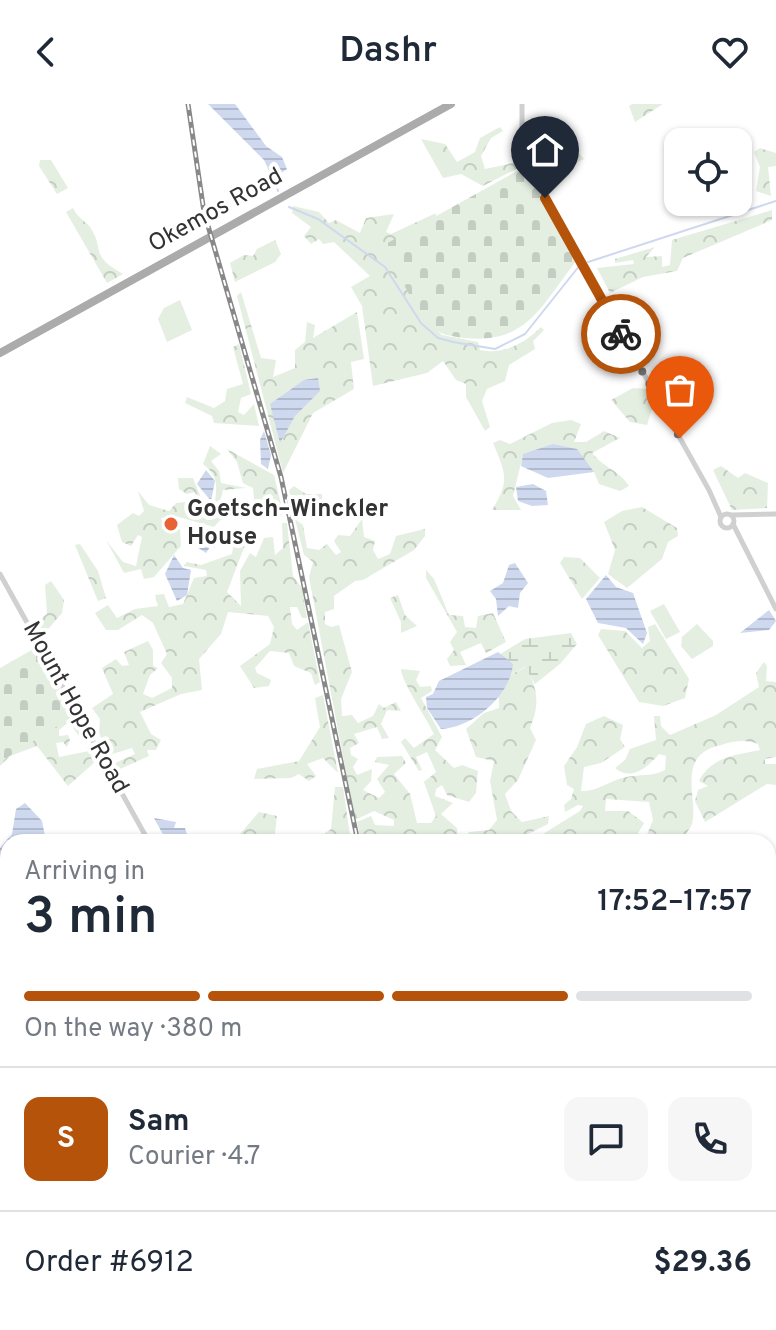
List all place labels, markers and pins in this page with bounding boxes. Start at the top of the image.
pin [511,116,579,198]
pin [646,356,714,438]
place label: Goetsch–Winckler House [187,495,388,553]
marker: Goetsch–Winckler House [162,515,180,533]

